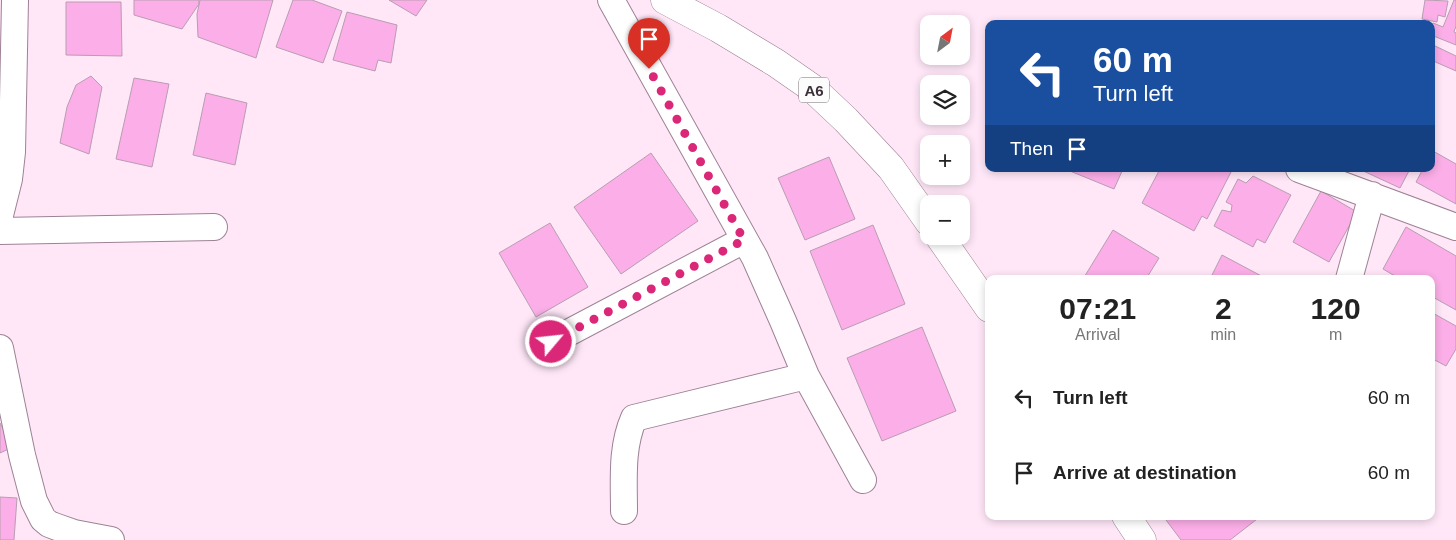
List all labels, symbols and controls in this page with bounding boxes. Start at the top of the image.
north arrow [920,15,970,65]
map controls [920,15,970,245]
pin [628,18,670,69]
icon: arrive [635,25,663,53]
icon: left [1010,40,1075,105]
text: 60 m [1093,40,1173,79]
button: layers [920,75,970,125]
road number: A6 [799,78,829,102]
text: Turn left [1093,81,1173,106]
button: + [920,135,970,185]
icon: arrive [1063,135,1091,163]
text: Then [1010,138,1053,159]
button: − [920,195,970,245]
text: 07:21 [1059,292,1136,325]
text: 2 [1215,292,1232,325]
text: 120 [1311,292,1361,325]
position arrow [524,315,576,367]
text: Arrival [1075,326,1120,343]
text: min [1210,326,1236,343]
text: m [1329,326,1342,343]
icon: left [1010,384,1038,412]
text: Turn left [1053,387,1128,408]
text: 60 m [1368,387,1410,408]
icon: arrive [1010,459,1038,487]
text: Arrive at destination [1053,462,1237,483]
text: 60 m [1368,462,1410,483]

